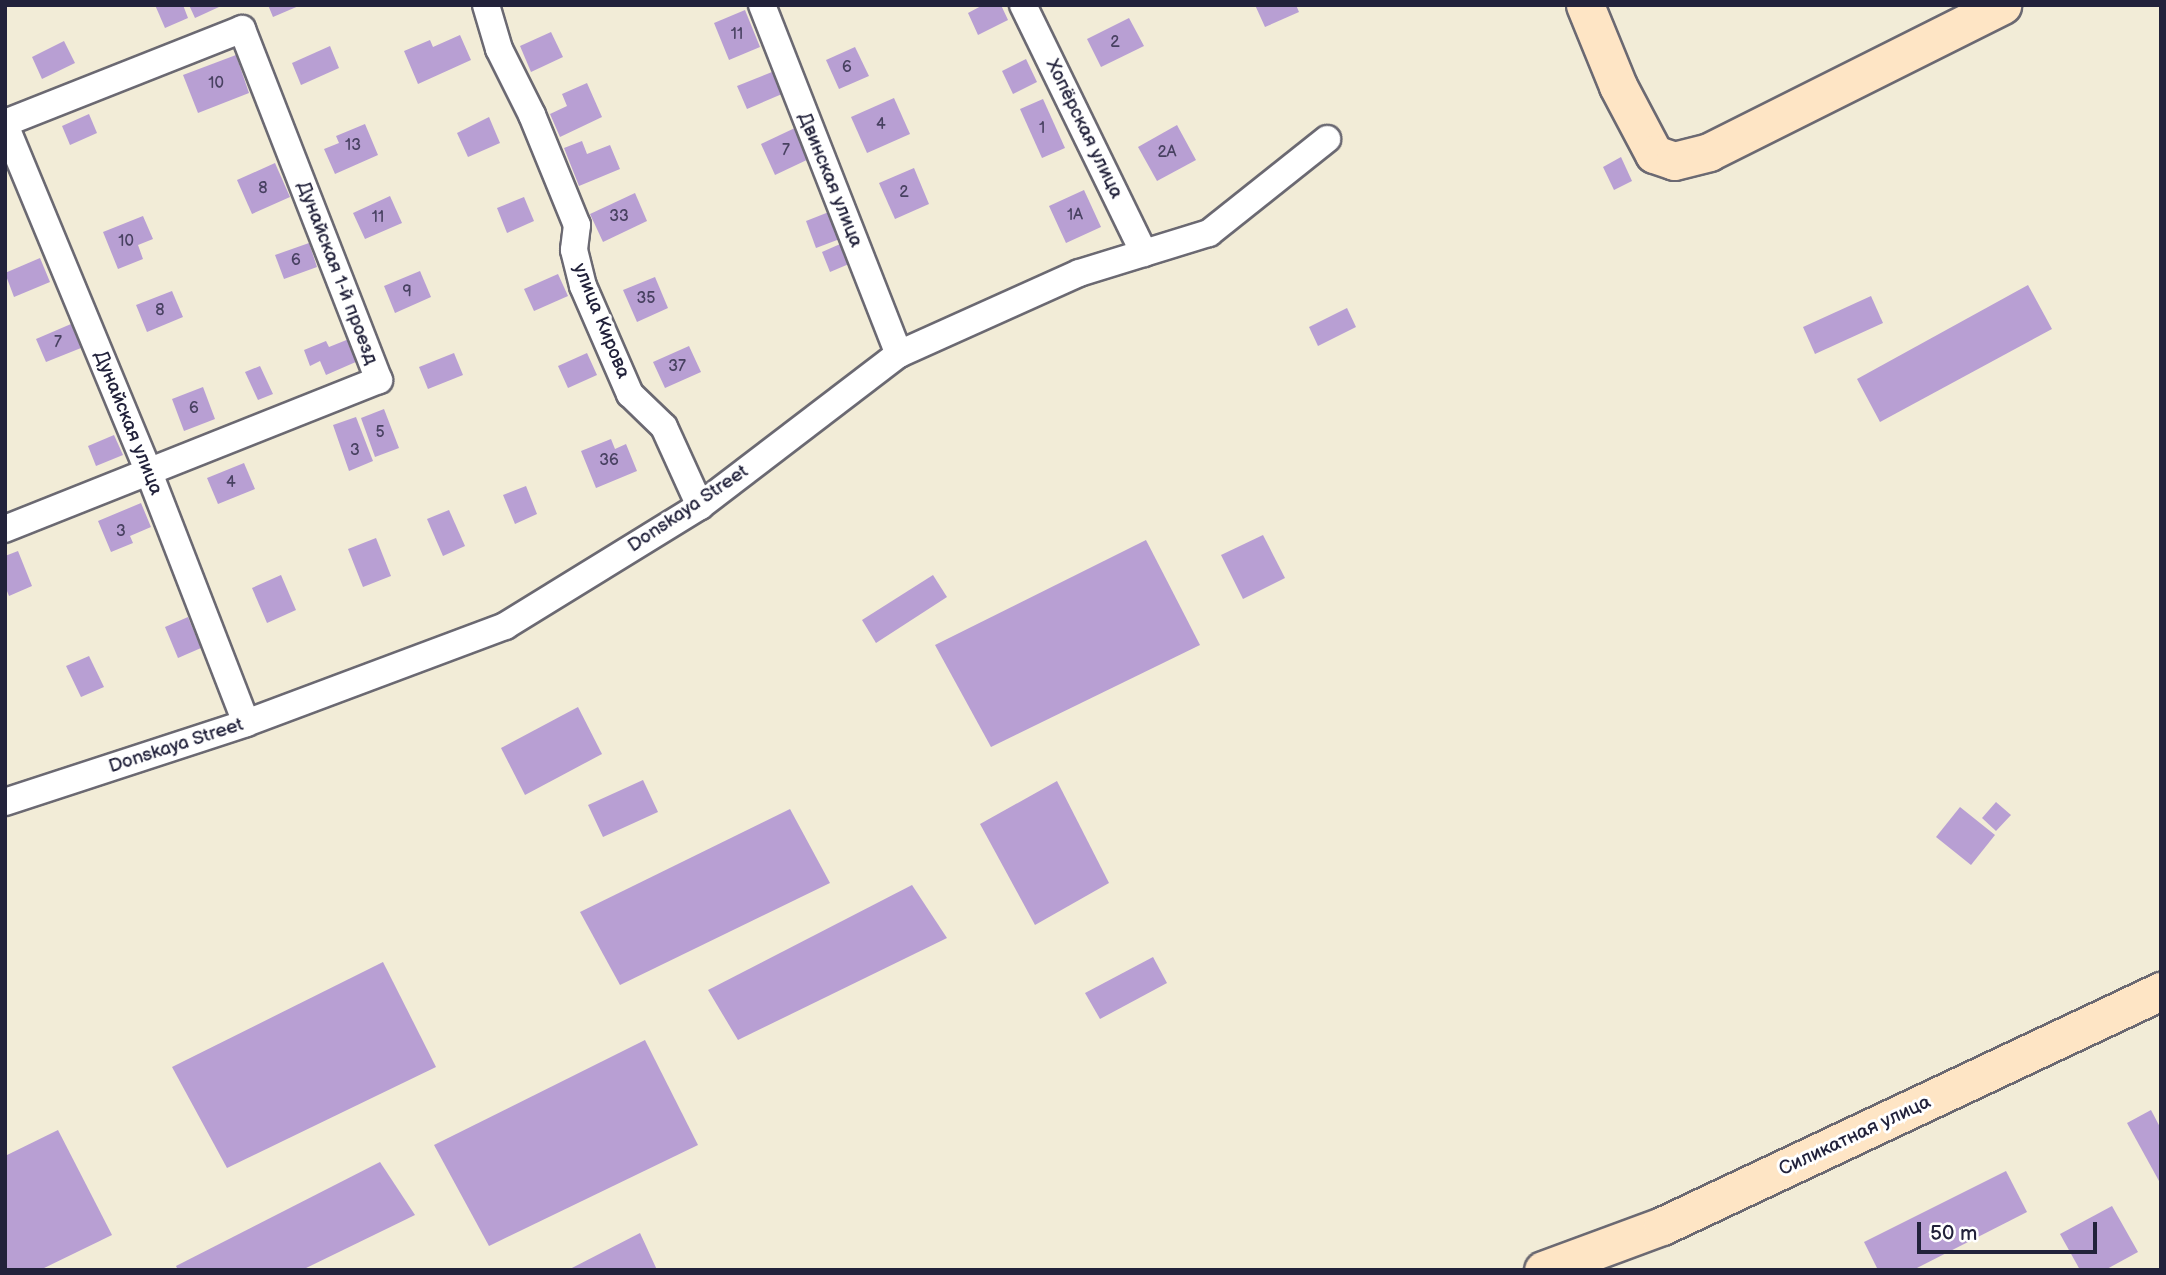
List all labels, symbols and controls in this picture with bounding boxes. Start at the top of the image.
house number: 11 [731,25,743,45]
house number: 2 [1110,33,1120,53]
street label: Хопёрская улица [1040,56,1128,202]
house number: 6 [842,58,852,78]
house number: 10 [208,74,224,94]
street label: Двинская улица [793,109,867,251]
house number: 4 [876,115,886,135]
house number: 1 [1039,119,1045,139]
house number: 13 [345,136,361,156]
house number: 7 [782,141,790,161]
house number: 2А [1157,143,1177,163]
street label: Дунайская 1-й проезд [292,178,382,368]
house number: 8 [258,179,268,199]
house number: 2 [899,183,909,203]
house number: 1А [1067,206,1083,226]
house number: 33 [609,207,629,227]
house number: 11 [372,208,384,228]
house number: 10 [118,232,134,252]
house number: 6 [291,251,301,271]
street label: улица Кирова [568,260,634,382]
house number: 9 [402,282,412,302]
house number: 35 [636,289,656,309]
house number: 8 [155,301,165,321]
house number: 7 [54,333,62,353]
street label: Дунайская улица [89,348,167,498]
house number: 37 [668,357,686,377]
house number: 6 [189,399,199,419]
house number: 5 [375,423,385,443]
house number: 3 [350,441,360,461]
house number: 36 [599,451,619,471]
street label: Donskaya Street [623,460,753,558]
house number: 4 [226,473,236,493]
house number: 3 [116,522,126,542]
street label: Donskaya Street [106,713,246,779]
street label: Силикатная улица [1775,1091,1935,1181]
scale bar [1921,1208,2101,1252]
text: 50 m [1930,1221,1977,1246]

